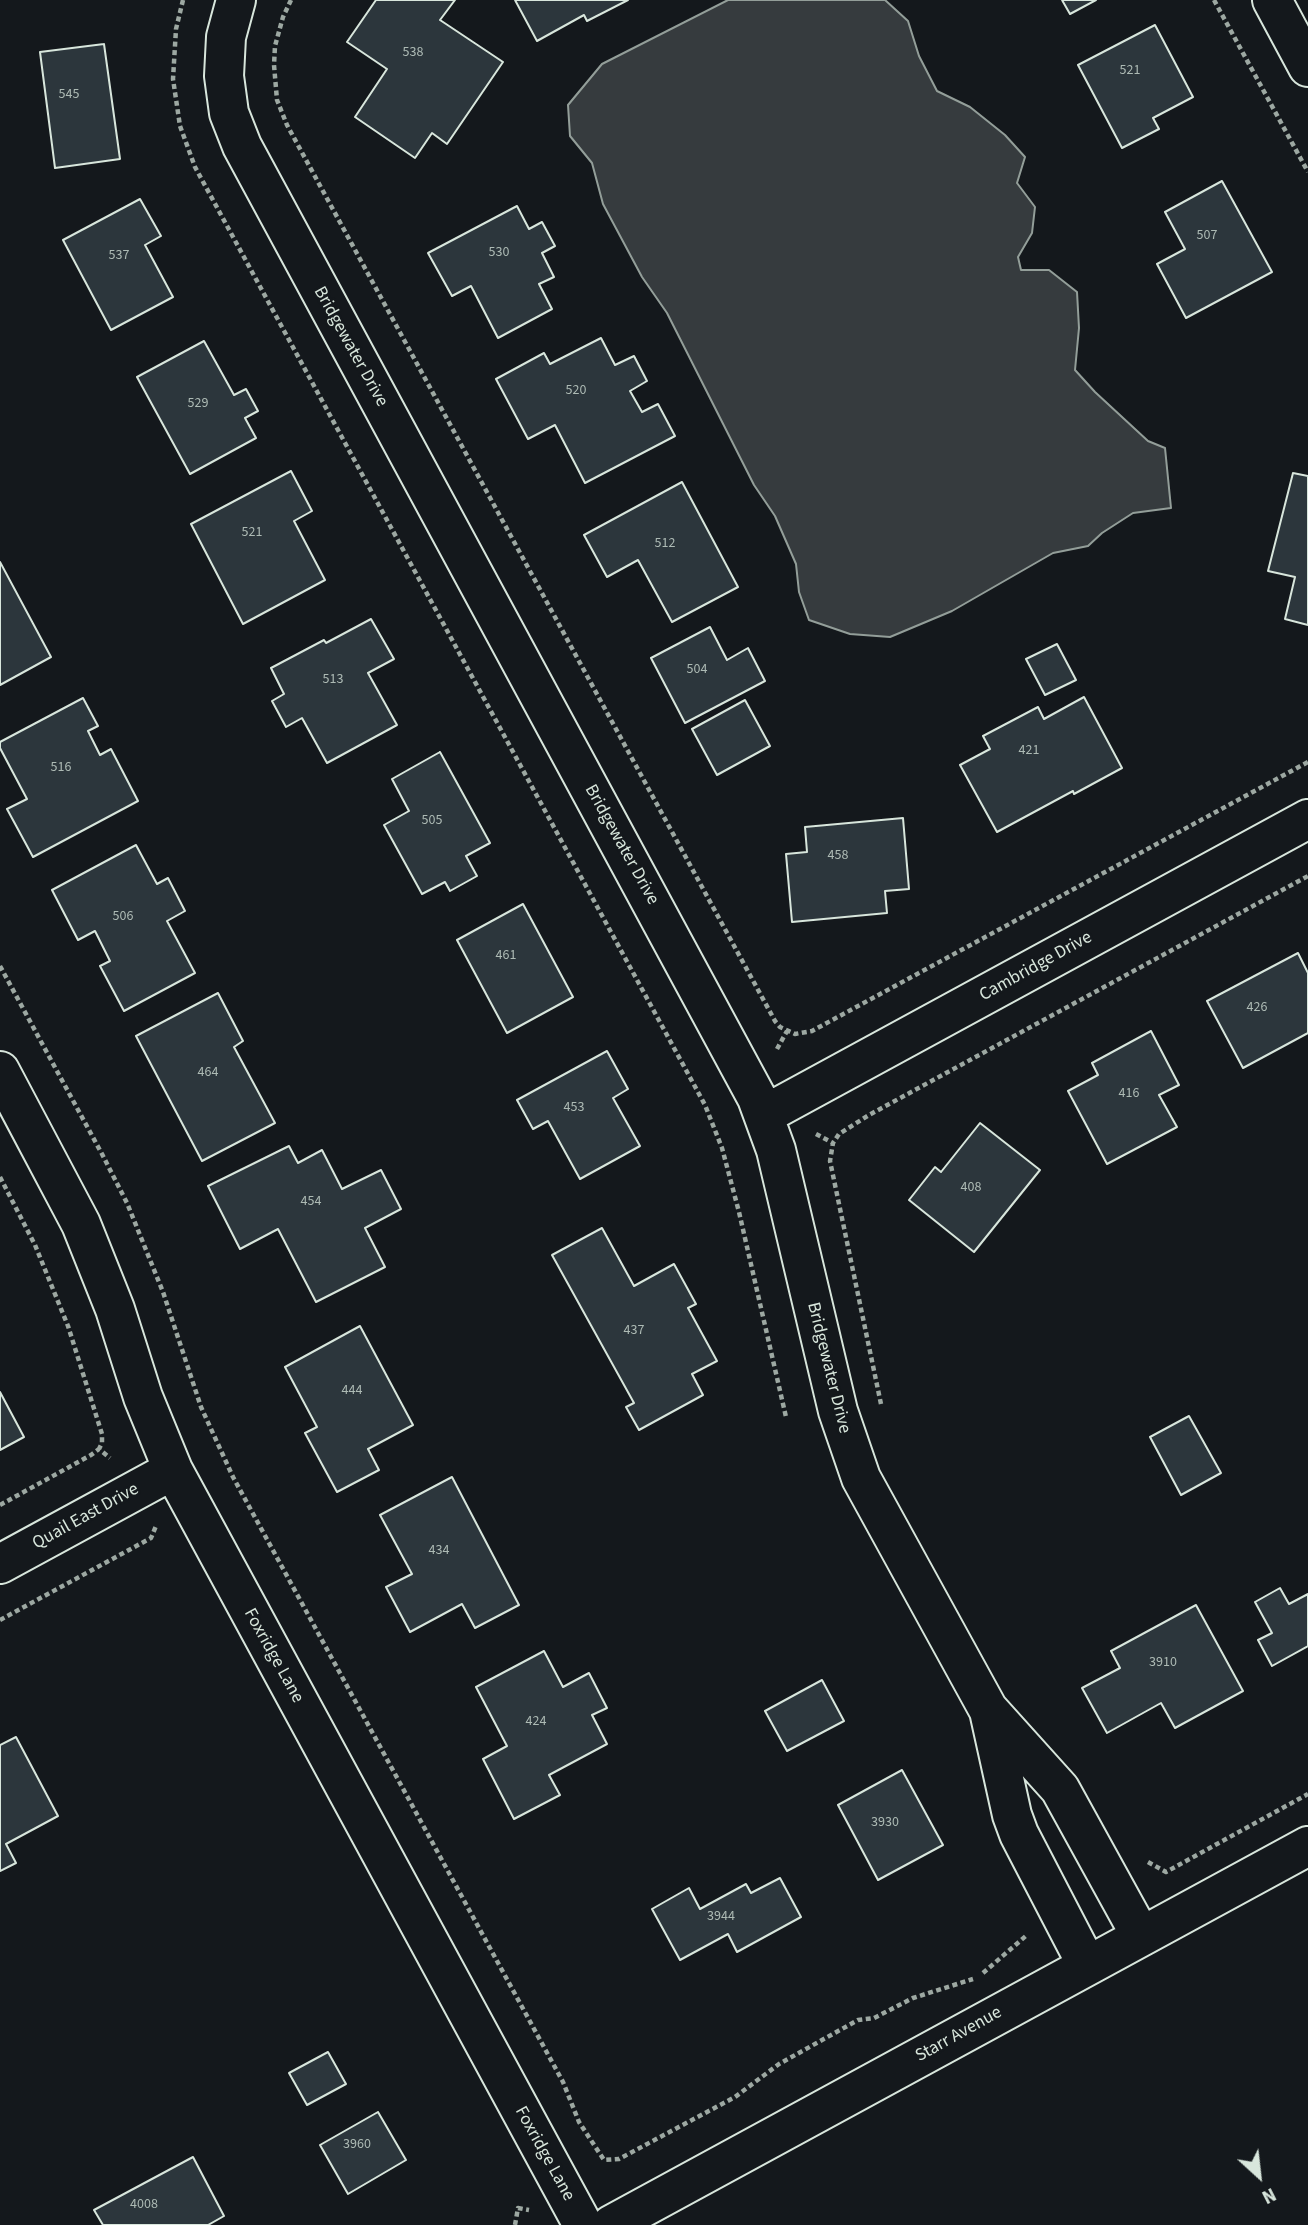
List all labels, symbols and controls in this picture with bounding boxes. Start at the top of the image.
house number: 538 [403,45,423,61]
house number: 521 [1120,63,1140,79]
house number: 545 [59,87,79,103]
house number: 507 [1197,228,1217,244]
house number: 530 [489,245,509,261]
house number: 537 [109,248,129,264]
street label: Bridgewater Drive [308,283,392,411]
house number: 520 [566,383,586,399]
house number: 529 [188,396,208,412]
house number: 521 [242,525,262,541]
house number: 512 [655,536,675,552]
house number: 504 [687,662,707,678]
house number: 513 [323,672,343,688]
house number: 421 [1019,743,1039,759]
house number: 516 [51,760,71,776]
street label: Bridgewater Drive [579,781,663,909]
house number: 505 [422,813,442,829]
house number: 458 [828,848,848,864]
house number: 506 [113,909,133,925]
street label: Cambridge Drive [976,927,1096,1007]
house number: 461 [496,948,516,964]
house number: 426 [1247,1000,1267,1016]
house number: 464 [198,1065,218,1081]
house number: 416 [1119,1086,1139,1102]
house number: 453 [564,1100,584,1116]
house number: 408 [961,1180,981,1196]
house number: 454 [301,1194,321,1210]
street label: Bridgewater Drive [801,1300,855,1436]
house number: 437 [624,1323,644,1339]
house number: 444 [342,1383,362,1399]
street label: Quail East Drive [29,1479,143,1555]
house number: 434 [429,1543,449,1559]
street label: Foxridge Lane [238,1605,308,1707]
house number: 3910 [1149,1655,1177,1671]
house number: 424 [526,1714,546,1730]
house number: 3930 [871,1815,899,1831]
house number: 3944 [707,1909,735,1925]
street label: Starr Avenue [912,2002,1006,2068]
street label: Foxridge Lane [509,2103,579,2205]
house number: 3960 [343,2137,371,2153]
north arrow [1224,2141,1294,2211]
text: N [1257,2180,1281,2210]
house number: 4008 [130,2197,158,2213]

